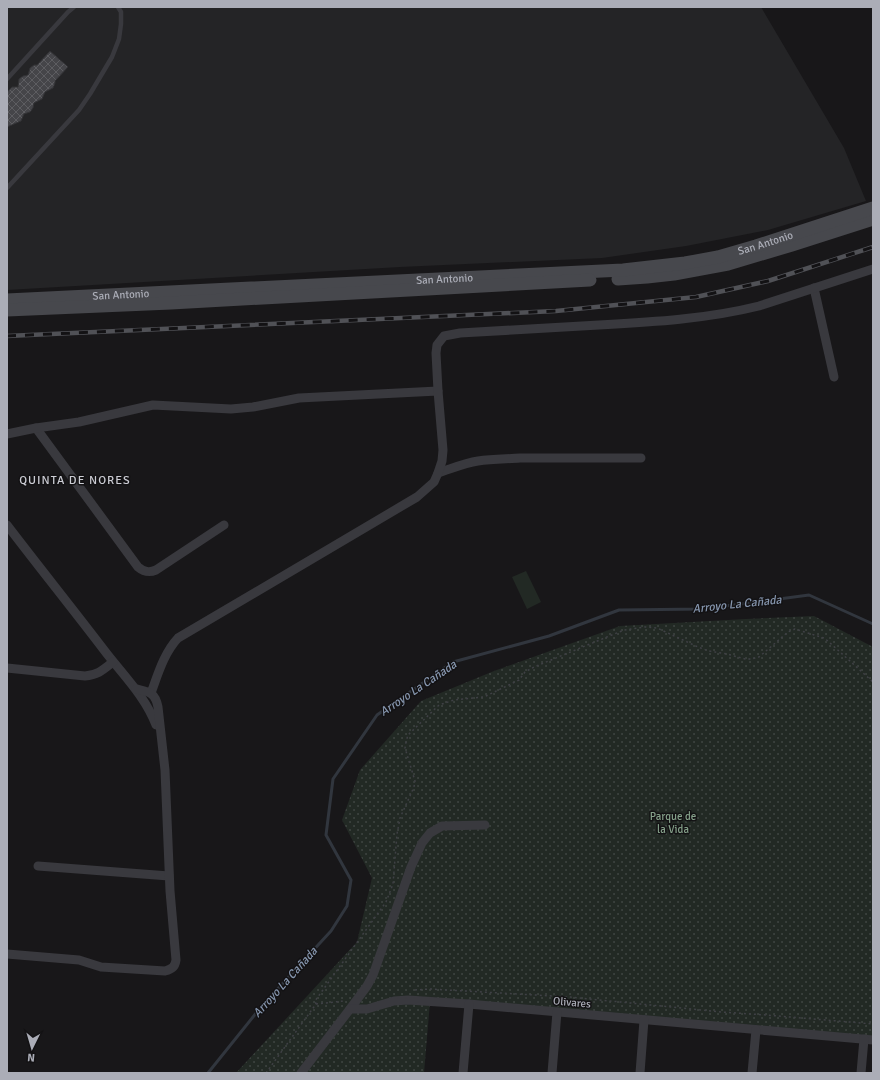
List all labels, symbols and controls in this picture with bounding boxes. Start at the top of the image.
street label: San Antonio [736,228,795,258]
street label: San Antonio [416,271,474,287]
street label: San Antonio [92,287,150,303]
district label: QUINTA DE NORES [19,473,131,488]
water label: Arroyo La Cañada [692,592,783,617]
water label: Arroyo La Cañada [377,657,460,720]
park label: Parque de la Vida [650,810,696,836]
water label: Arroyo La Cañada [250,943,321,1021]
street label: Olivares [552,994,592,1011]
north arrow [12,1028,52,1068]
text: N [27,1051,36,1064]

